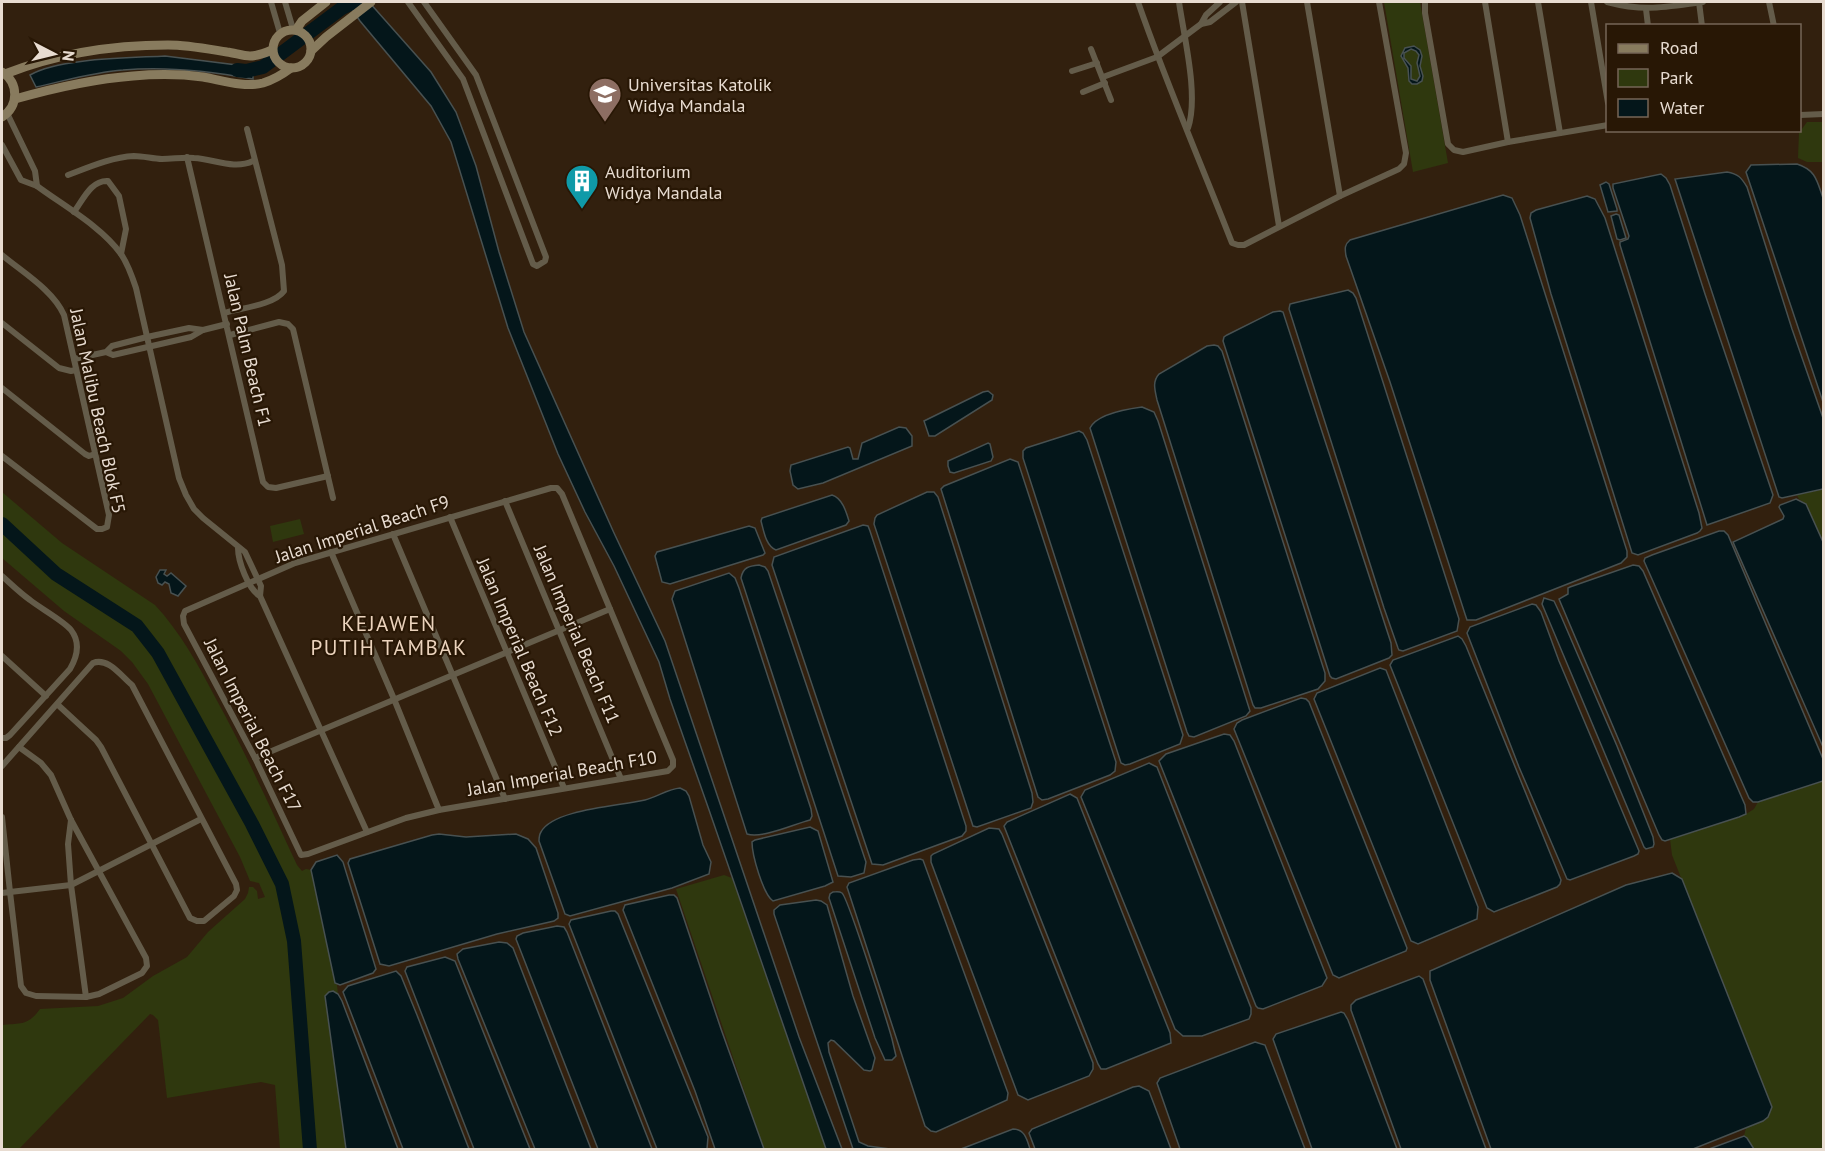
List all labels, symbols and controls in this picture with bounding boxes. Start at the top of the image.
north arrow [24,24,84,84]
legend [1606,24,1801,132]
text: Road [1660,36,1698,59]
text: N [58,49,79,62]
text: Park [1660,66,1693,89]
place label: Universitas Katolik Widya Mandala [628,73,772,117]
school or university icon: Universitas Katolik Widya Mandala [587,76,623,123]
text: Water [1660,96,1704,119]
place label: Auditorium Widya Mandala [605,160,722,204]
building icon: Auditorium Widya Mandala [564,163,600,210]
street label: Jalan Palm Beach F1 [219,270,277,429]
street label: Jalan Malibu Beach Blok F5 [65,305,131,516]
street label: Jalan Imperial Beach F9 [271,490,452,568]
street label: Jalan Imperial Beach F11 [529,540,625,727]
street label: Jalan Imperial Beach F12 [472,553,568,740]
district label: KEJAWEN PUTIH TAMBAK [311,610,467,661]
street label: Jalan Imperial Beach F17 [199,633,307,816]
street label: Jalan Imperial Beach F10 [464,745,659,801]

